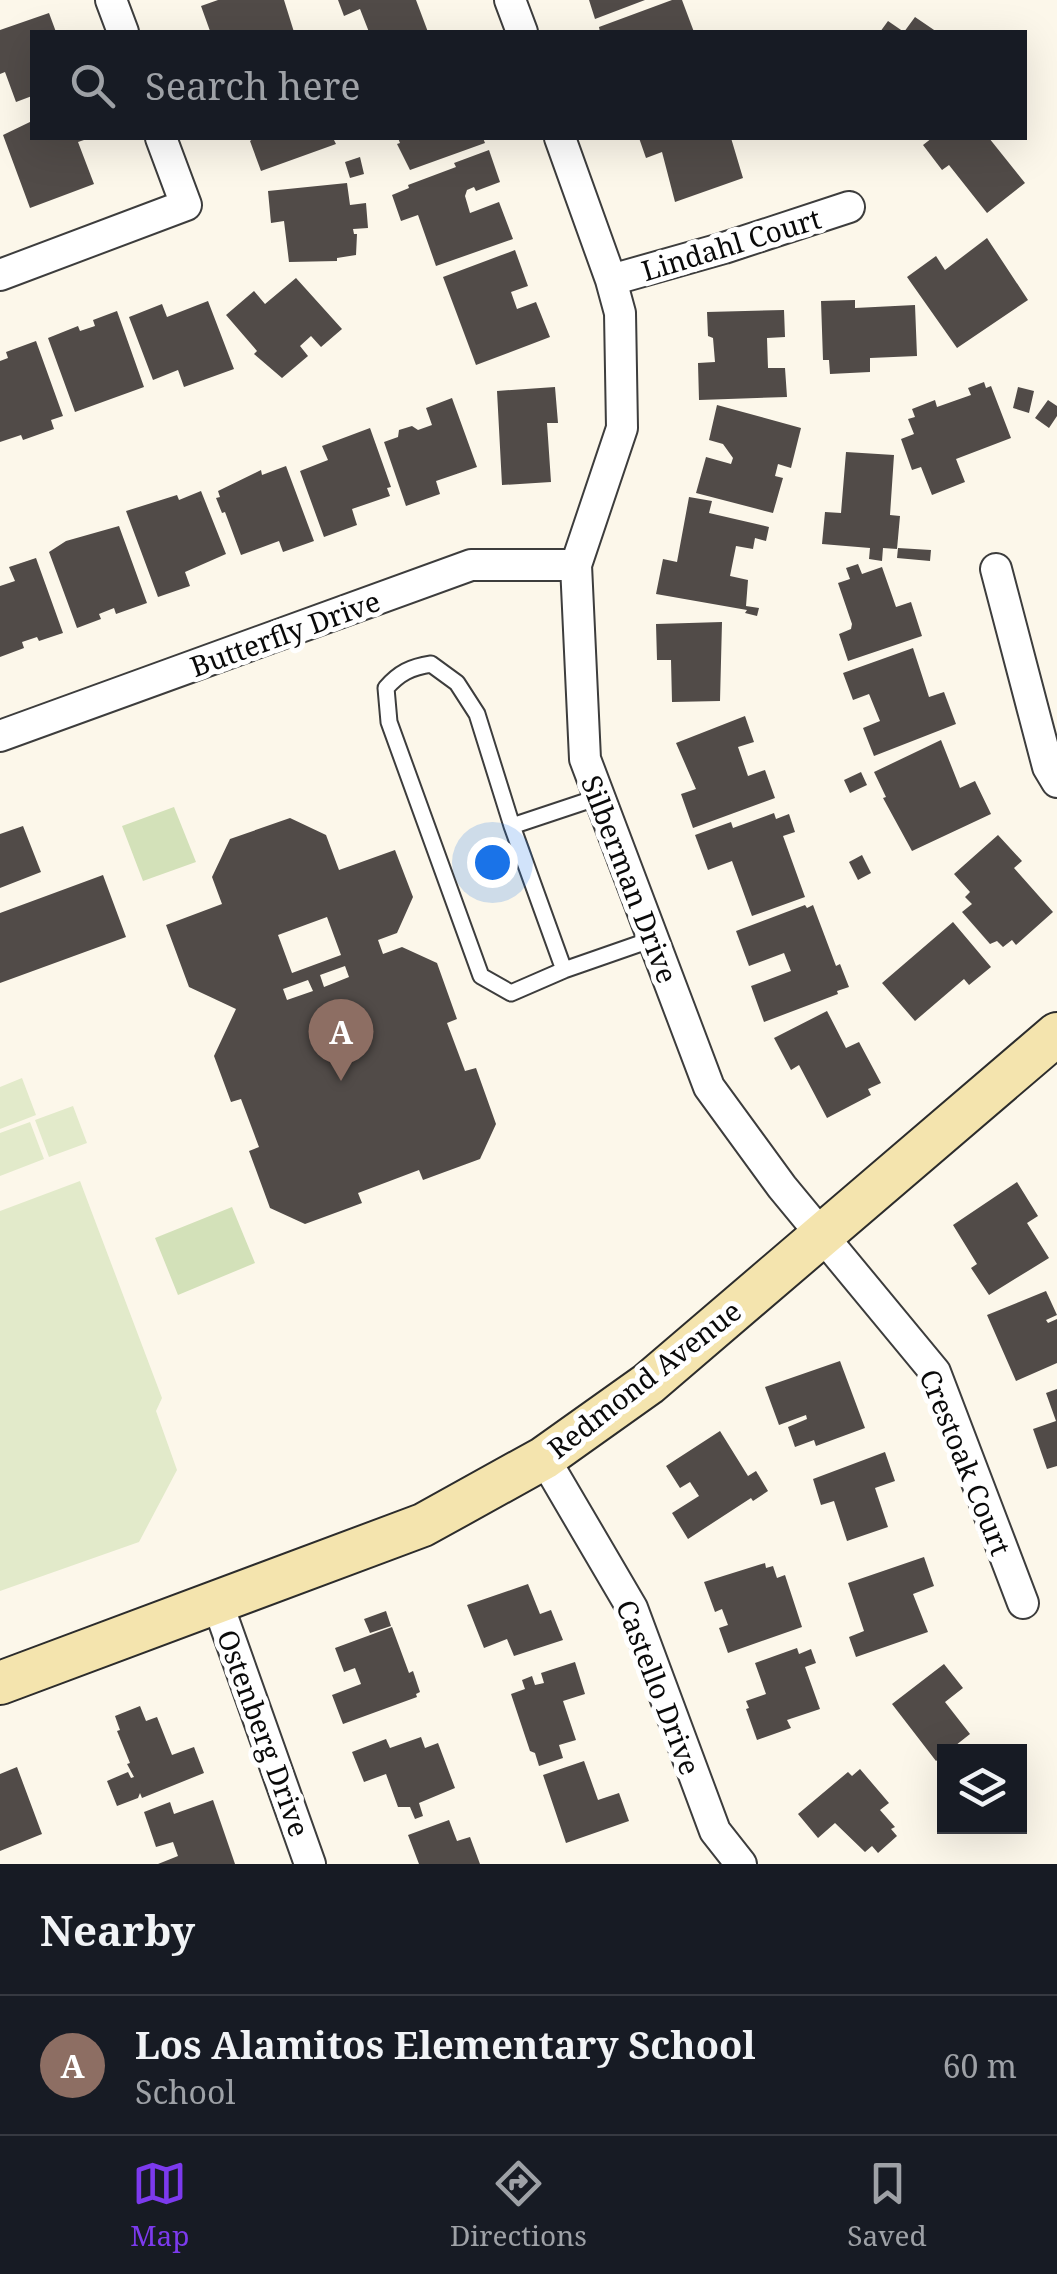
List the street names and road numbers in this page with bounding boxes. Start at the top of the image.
street label: Lindahl Court [637,199,825,289]
street label: Butterfly Drive [185,581,385,685]
street label: Silberman Drive [573,770,687,988]
street label: Redmond Avenue [539,1291,749,1467]
street label: Crestoak Court [911,1363,1021,1561]
street label: Castello Drive [608,1594,710,1780]
street label: Ostenberg Drive [209,1624,319,1842]

